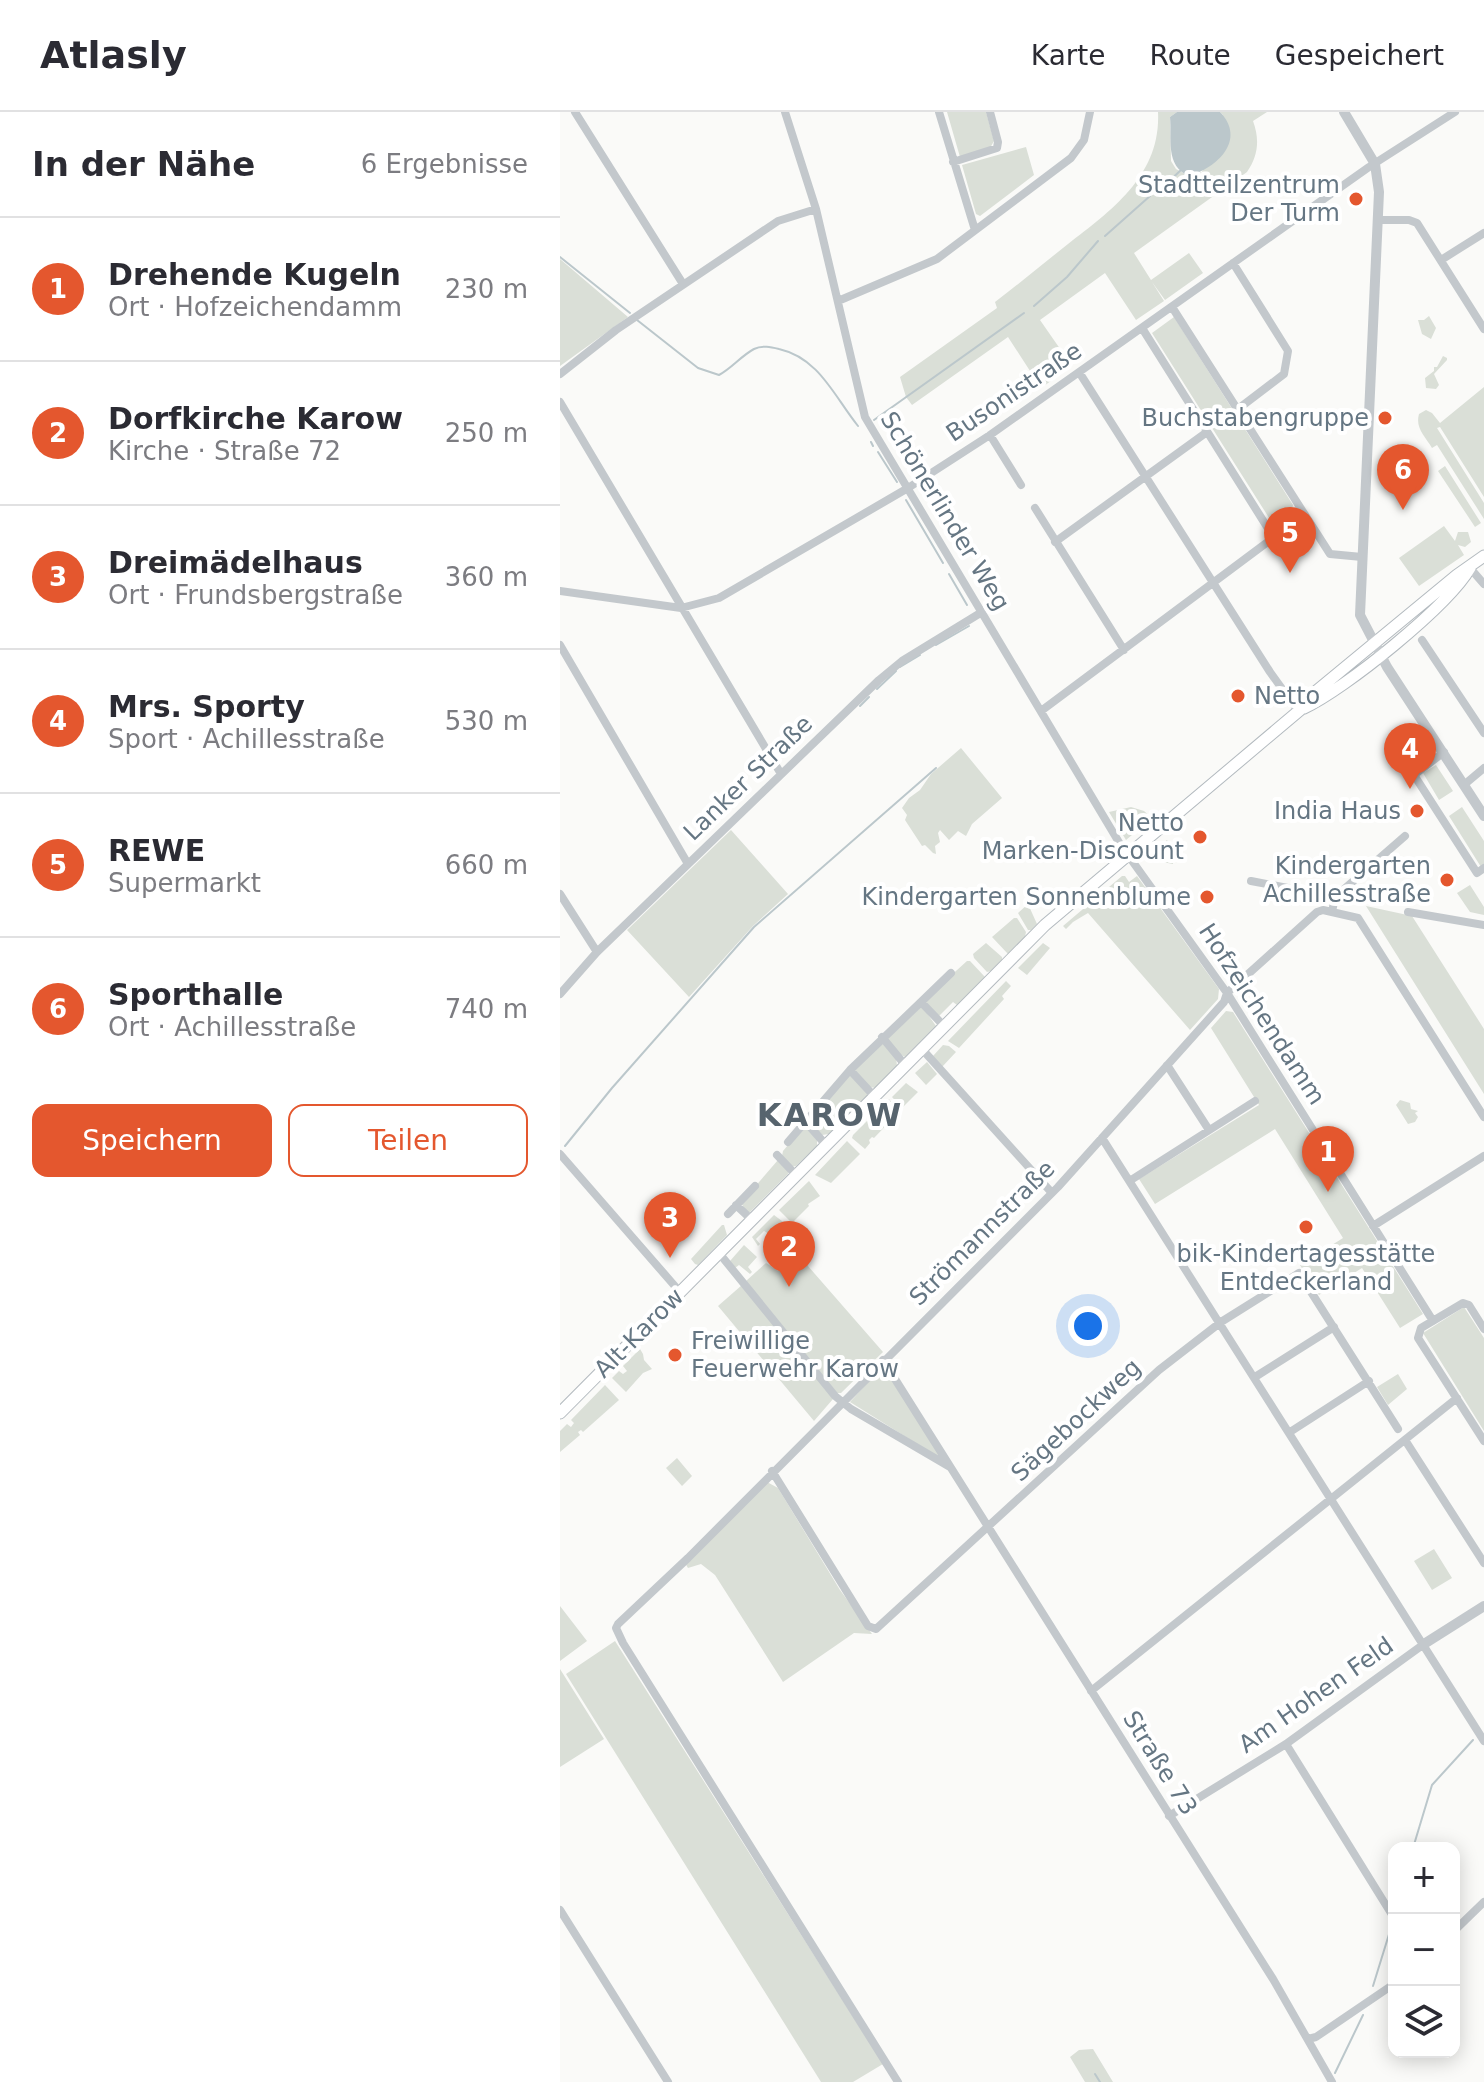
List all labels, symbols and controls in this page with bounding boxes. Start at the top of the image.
text: Atlasly [40,33,187,77]
text: Karte [1031,39,1106,72]
text: Route [1150,39,1231,72]
text: Gespeichert [1275,39,1444,72]
text: In der Nähe [32,144,255,184]
text: 6 Ergebnisse [361,149,528,179]
place label: Stadtteilzentrum Der Turm [1138,171,1340,227]
marker: Stadtteilzentrum Der Turm [1347,190,1365,208]
text: Drehende Kugeln [108,257,401,292]
text: 1 [49,274,67,304]
text: 230 m [445,274,528,304]
text: Ort · Hofzeichendamm [108,292,402,322]
street label: Busonistraße [941,336,1087,448]
text: Dorfkirche Karow [108,401,403,436]
place label: Buchstabengruppe [1142,404,1369,432]
street label: Schönerlinder Weg [875,407,1015,615]
marker: Buchstabengruppe [1376,409,1394,427]
text: 2 [49,418,67,448]
text: 250 m [445,418,528,448]
text: Kirche · Straße 72 [108,436,341,466]
pin: 6 [1377,444,1429,510]
pin: 5 [1264,507,1316,573]
text: Dreimädelhaus [108,545,363,580]
text: 3 [49,562,67,592]
text: 360 m [445,562,528,592]
text: Ort · Frundsbergstraße [108,580,403,610]
place label: Netto [1254,682,1320,710]
marker: Netto [1229,687,1247,705]
text: Mrs. Sporty [108,689,305,724]
text: 4 [49,706,67,736]
text: 530 m [445,706,528,736]
street label: Lanker Straße [678,710,818,846]
pin: 4 [1384,723,1436,789]
text: Sport · Achillesstraße [108,724,385,754]
place label: India Haus [1274,797,1401,825]
marker: India Haus [1408,802,1426,820]
place label: Netto Marken-Discount [982,809,1184,865]
marker: Netto Marken-Discount [1191,828,1209,846]
text: REWE [108,833,205,868]
text: 5 [49,850,67,880]
text: 660 m [445,850,528,880]
place label: Kindergarten Achillesstraße [1263,852,1431,908]
text: Supermarkt [108,868,261,898]
marker: Kindergarten Achillesstraße [1438,871,1456,889]
place label: Kindergarten Sonnenblume [862,883,1191,911]
marker: Kindergarten Sonnenblume [1198,888,1216,906]
street label: Hofzeichendamm [1193,918,1331,1110]
text: Sporthalle [108,977,283,1012]
text: 6 [49,994,67,1024]
text: 740 m [445,994,528,1024]
text: Ort · Achillesstraße [108,1012,356,1042]
district label: KAROW [757,1096,903,1134]
button: Speichern [32,1104,272,1177]
button: Teilen [288,1104,528,1177]
pin: 1 [1302,1126,1354,1192]
street label: Strömannstraße [904,1155,1060,1311]
pin: 3 [644,1192,696,1258]
marker: bik-Kindertagesstätte Entdeckerland [1297,1218,1315,1236]
pin: 2 [763,1221,815,1287]
place label: bik-Kindertagesstätte Entdeckerland [1177,1240,1435,1296]
street label: Alt-Karow [588,1282,690,1384]
your location [1068,1306,1108,1346]
place label: Freiwillige Feuerwehr Karow [691,1327,899,1383]
marker: Freiwillige Feuerwehr Karow [666,1346,684,1364]
street label: Sägebockweg [1006,1353,1146,1487]
street label: Am Hohen Feld [1233,1631,1399,1759]
street label: Straße 73 [1117,1706,1203,1820]
map controls [1388,1842,1460,2058]
button: + [1388,1842,1460,1914]
button: − [1388,1914,1460,1986]
button: layers [1388,1986,1460,2058]

